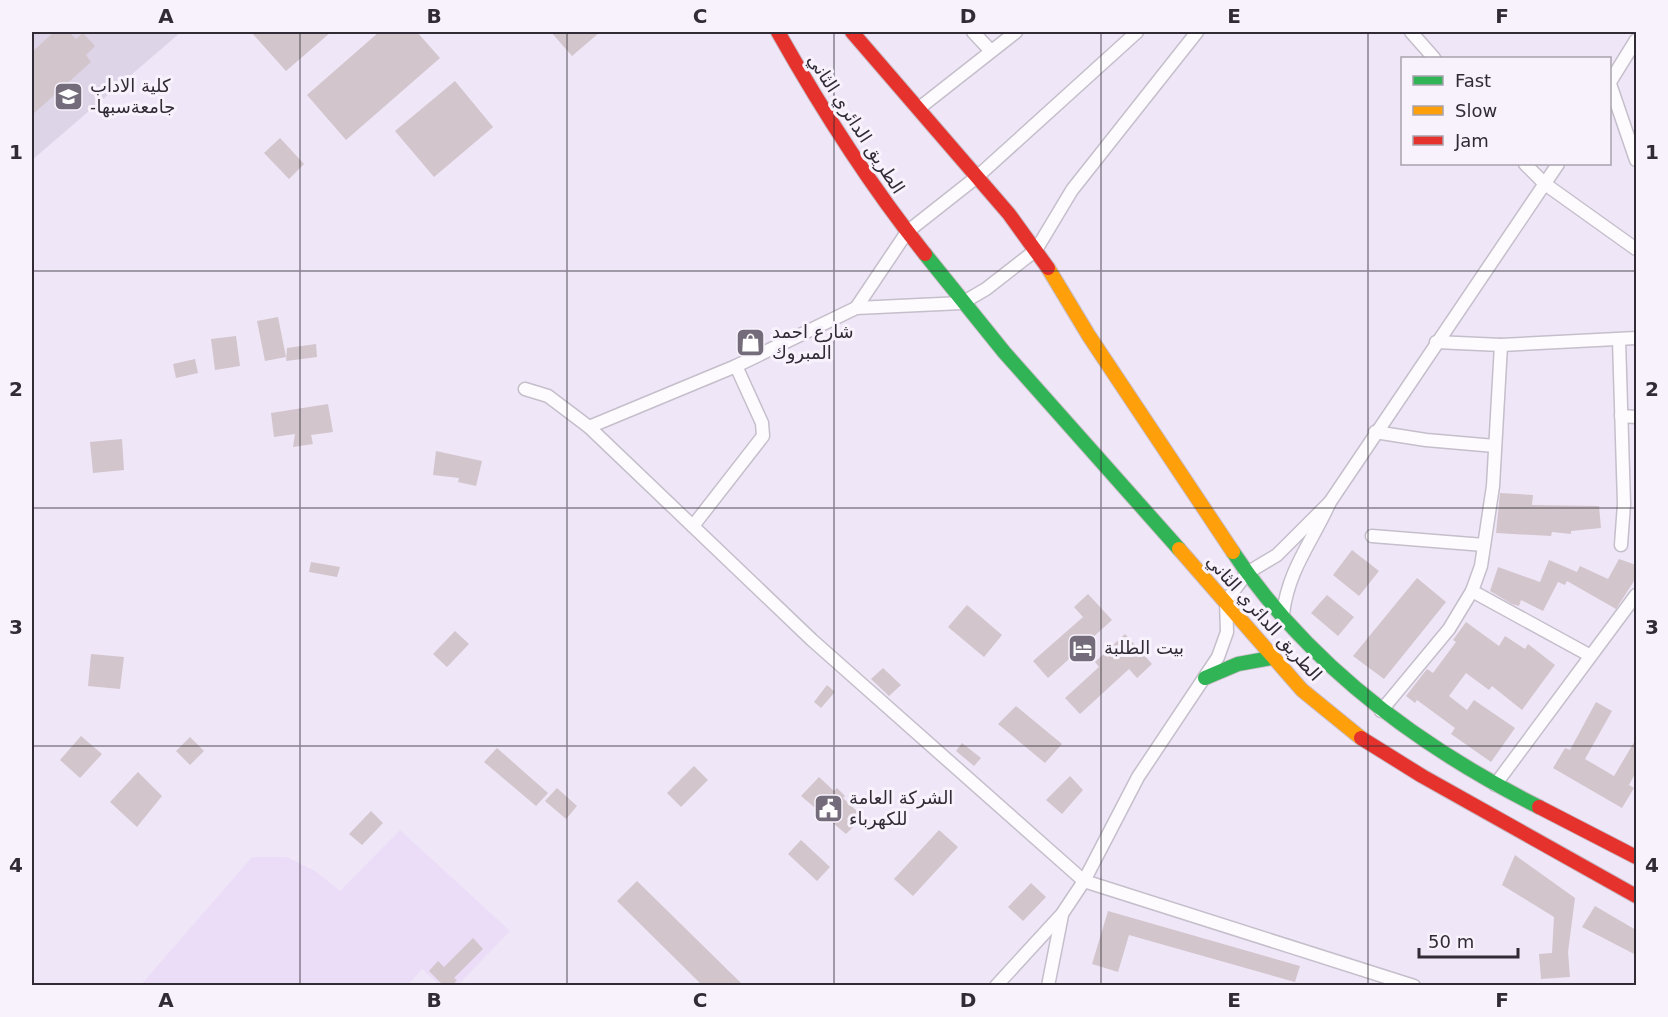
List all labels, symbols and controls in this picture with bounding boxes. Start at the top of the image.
text: A [158,4,174,28]
text: B [426,4,442,28]
text: C [693,4,707,28]
text: D [960,4,976,28]
text: E [1227,4,1241,28]
text: F [1495,4,1509,28]
street label: الطريق الدائري الثاني [803,50,909,198]
legend [1401,57,1611,165]
text: Fast [1455,70,1491,91]
place label: كلية الاداب -جامعةسبها [90,75,175,118]
school or university icon: كلية الاداب -جامعةسبها [53,80,85,112]
text: Slow [1455,100,1497,121]
text: Jam [1454,130,1489,151]
text: 1 [9,140,23,164]
text: 1 [1645,140,1659,164]
place label: شارع احمد المبروك [772,321,854,364]
shop icon: شارع احمد المبروك [735,326,767,358]
text: 2 [9,377,23,401]
text: 2 [1645,377,1659,401]
street label: الطريق الدائري الثاني [1202,550,1326,686]
text: 3 [9,615,23,639]
text: 3 [1645,615,1659,639]
hotel icon: بيت الطلبة [1067,632,1099,664]
place label: بيت الطلبة [1104,637,1184,658]
place label: الشركة العامة للكهرباء [849,787,953,830]
public building icon: الشركة العامة للكهرباء [812,792,844,824]
text: 4 [9,853,23,877]
text: 4 [1645,853,1659,877]
scale bar [1419,921,1518,959]
text: 50 m [1428,931,1474,952]
text: A [158,988,174,1012]
text: B [426,988,442,1012]
text: C [693,988,707,1012]
text: D [960,988,976,1012]
text: E [1227,988,1241,1012]
text: F [1495,988,1509,1012]

